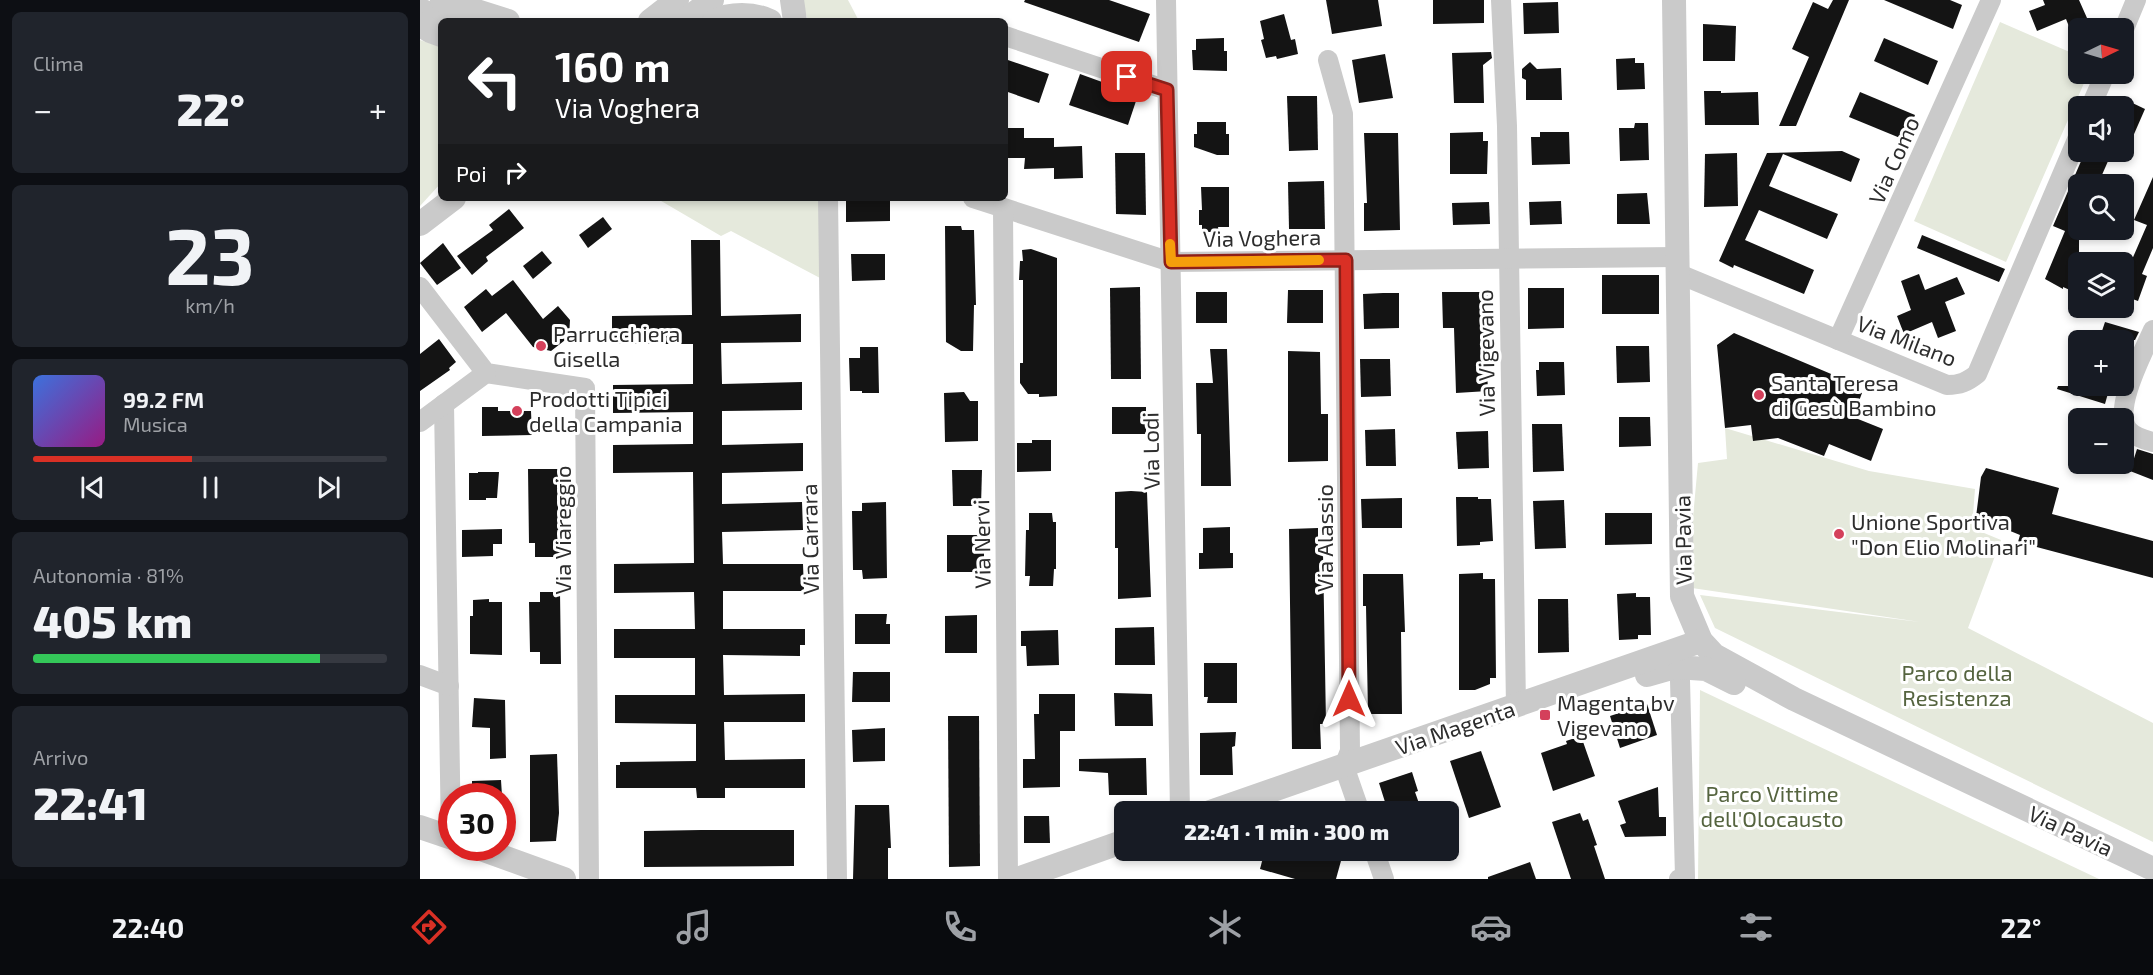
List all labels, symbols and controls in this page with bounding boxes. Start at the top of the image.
north arrow [2068,18,2134,84]
map controls [2068,18,2134,474]
text: 160 m [555,40,671,90]
icon: left [456,42,534,120]
text: Clima [33,51,84,75]
pin [1101,51,1152,102]
icon: arrive [1110,60,1143,93]
text: 22° [176,81,245,135]
text: − [33,89,52,129]
text: + [369,89,387,129]
text: Via Voghera [555,91,700,123]
button: sound [2068,96,2134,162]
street label: Via Como [1862,112,1924,208]
icon: right [499,156,532,189]
text: Poi [456,160,487,186]
button: search [2068,174,2134,240]
text: 23 [165,207,255,301]
street label: Via Voghera [1203,223,1321,251]
button: layers [2068,252,2134,318]
street label: Via Vigevano [1471,289,1499,417]
text: km/h [185,293,235,317]
street label: Via Milano [1854,309,1960,371]
place label: Parrucchiera Gisella [553,320,680,371]
button: + [2068,330,2134,396]
marker: Parrucchiera Gisella [534,339,548,353]
place label: Santa Teresa di Gesù Bambino [1771,369,1937,420]
place label: Prodotti Tipici della Campania [529,385,683,436]
text: 99.2 FM [123,386,204,412]
marker: Santa Teresa di Gesù Bambino [1752,388,1766,402]
marker: Prodotti Tipici della Campania [510,404,524,418]
button: − [2068,408,2134,474]
text: Musica [123,412,188,436]
street label: Via Lodi [1136,412,1164,490]
street label: Via Viareggio [549,465,575,595]
icon: previous [76,471,109,504]
icon: pause [194,471,227,504]
icon: next [312,471,345,504]
street label: Via Carrara [795,483,823,595]
street label: Via Alassio [1311,484,1337,592]
street label: Via Pavia [1668,495,1696,585]
street label: Via Nervi [967,499,995,589]
place label: Unione Sportiva "Don Elio Molinari" [1851,508,2036,559]
marker: Unione Sportiva "Don Elio Molinari" [1832,527,1846,541]
text: Autonomia · 81% [33,563,184,587]
text: 405 km [33,593,192,647]
park label: Parco della Resistenza [1901,659,2013,710]
position arrow [1317,667,1381,731]
place label: Magenta bv Vigevano [1557,689,1675,740]
street label: Via Magenta [1392,694,1518,760]
marker: Magenta bv Vigevano [1538,708,1552,722]
text: Arrivo [33,745,88,769]
text: 22:41 [33,775,148,829]
park label: Parco Vittime dell'Olocausto [1701,780,1843,831]
speed limit sign: 30 [438,783,516,861]
street label: Via Pavia [2025,799,2117,861]
text: 22:41 · 1 min · 300 m [1184,818,1389,844]
icon: directions [408,906,450,948]
icon: music [673,906,715,948]
icon: phone [939,906,981,948]
icon: climate [1204,906,1246,948]
icon: car [1470,906,1512,948]
icon: filters [1735,906,1777,948]
text: 22:40 [112,911,184,943]
text: 22° [2001,911,2041,943]

